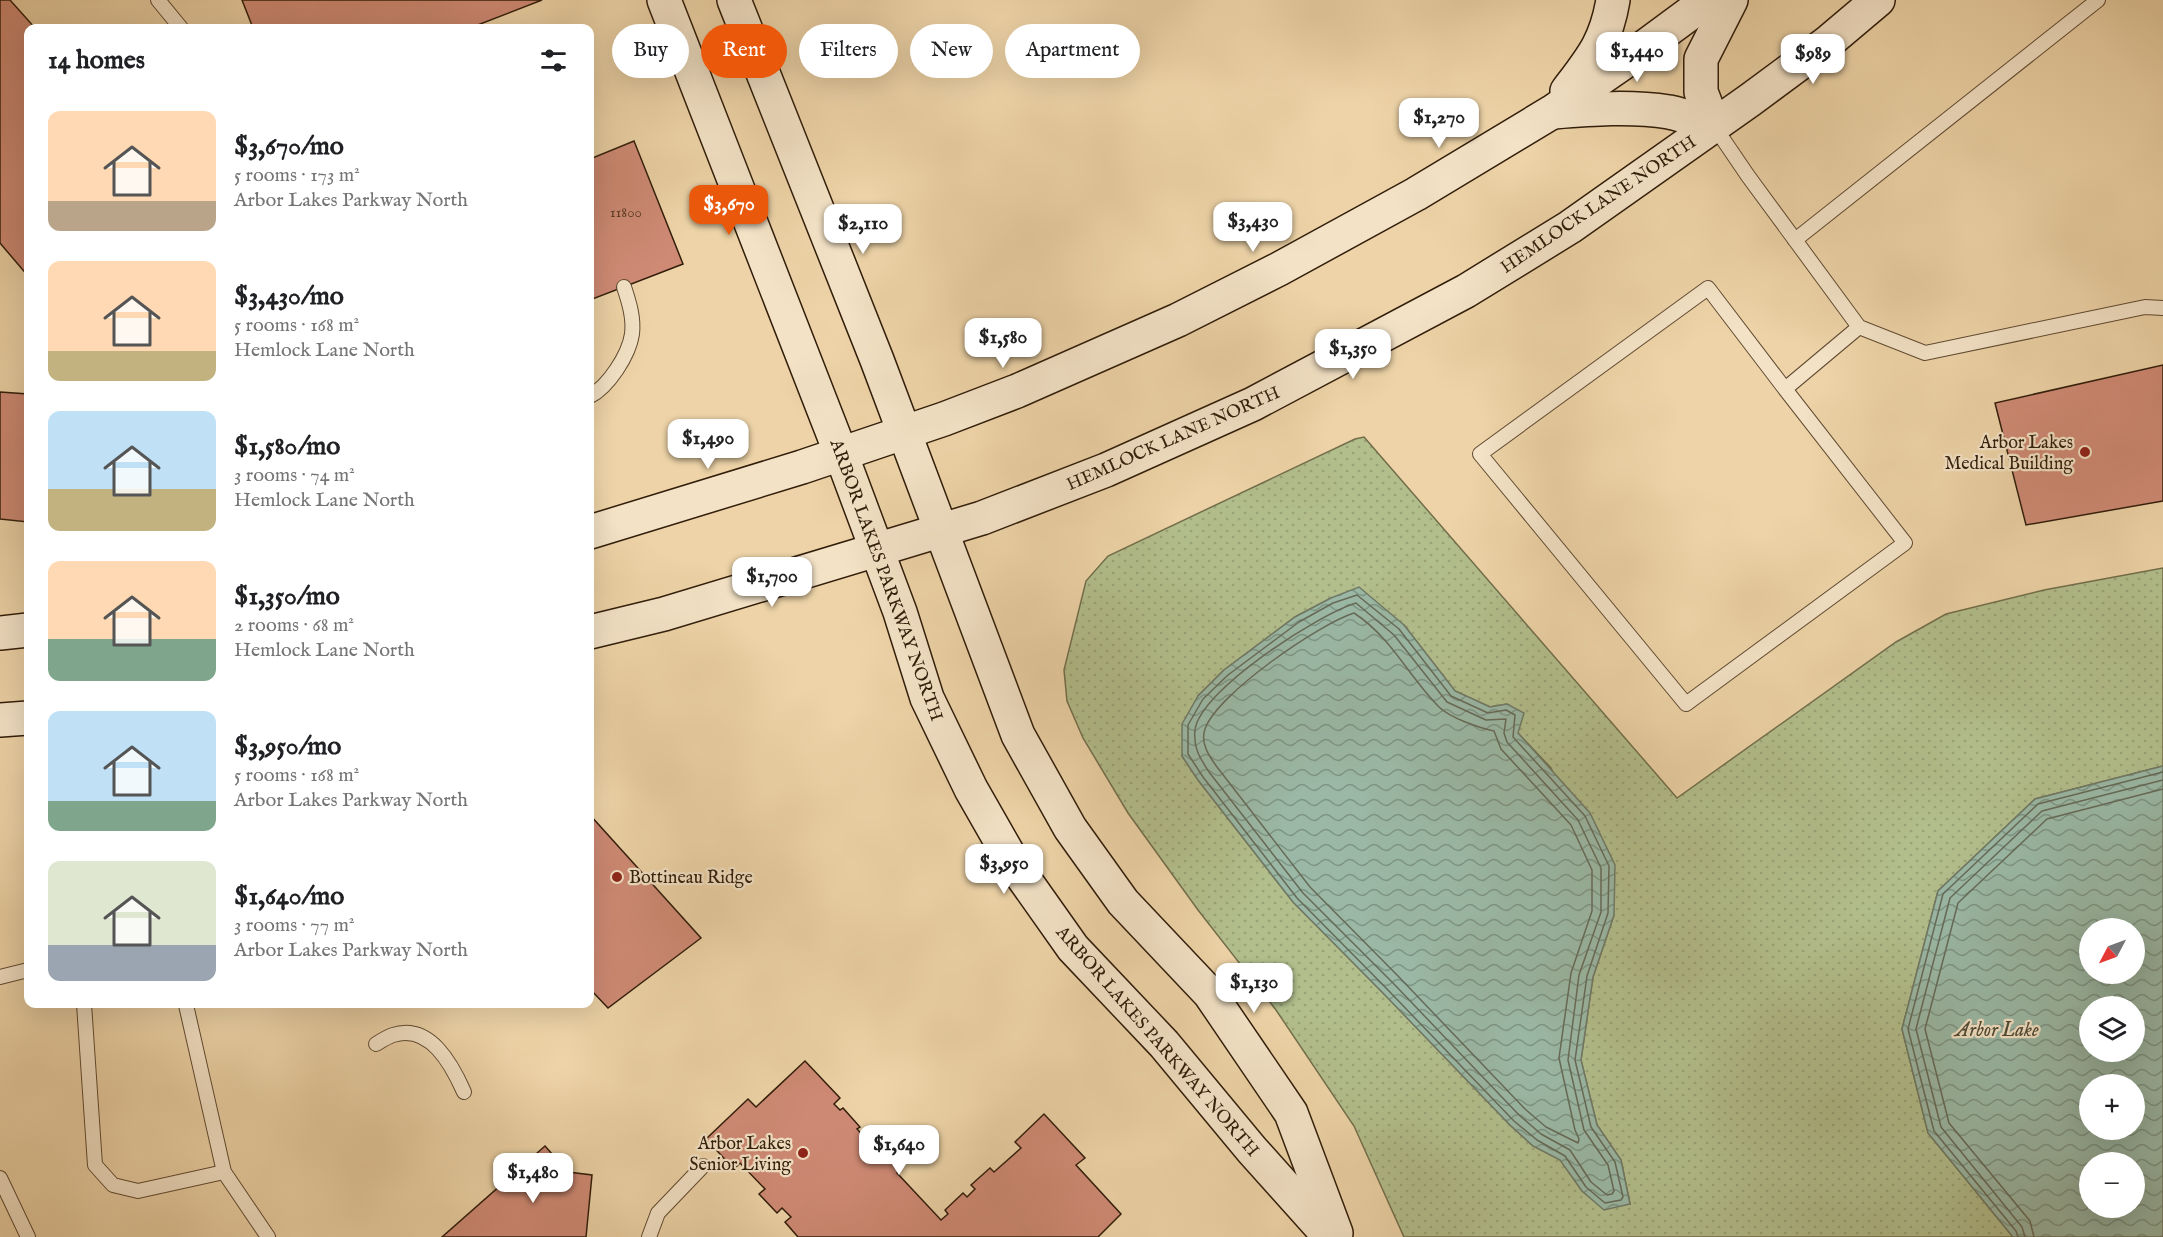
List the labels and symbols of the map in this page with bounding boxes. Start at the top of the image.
pin: $1,440 [1588,32,1686,83]
pin: $989 [1777,34,1849,85]
pin: $1,270 [1390,98,1488,149]
street label: HEMLOCK LANE NORTH [1497,131,1701,279]
pin: $3,670 [680,185,778,236]
pin: $3,430 [1204,202,1302,253]
house number: 11800 [610,203,642,222]
pin: $2,110 [814,204,912,255]
pin: $1,580 [954,318,1052,369]
pin: $1,350 [1304,329,1402,380]
street label: HEMLOCK LANE NORTH [1063,382,1284,497]
pin: $1,490 [659,419,757,470]
place label: Arbor Lakes Medical Building [1945,432,2073,476]
street label: ARBOR LAKES PARKWAY NORTH [823,435,947,725]
marker: Arbor Lakes Medical Building [2078,445,2092,459]
pin: $1,700 [723,557,821,608]
pin: $3,950 [955,844,1053,895]
place label: Bottineau Ridge [629,867,753,890]
marker: Bottineau Ridge [610,870,624,884]
north arrow [2079,918,2145,984]
street label: ARBOR LAKES PARKWAY NORTH [1050,921,1263,1162]
pin: $1,130 [1205,963,1303,1014]
water label: Arbor Lake [1953,1018,2039,1043]
pin: $1,640 [850,1125,948,1176]
place label: Arbor Lakes Senior Living [689,1133,791,1177]
marker: Arbor Lakes Senior Living [796,1146,810,1160]
pin: $1,480 [484,1153,582,1204]

